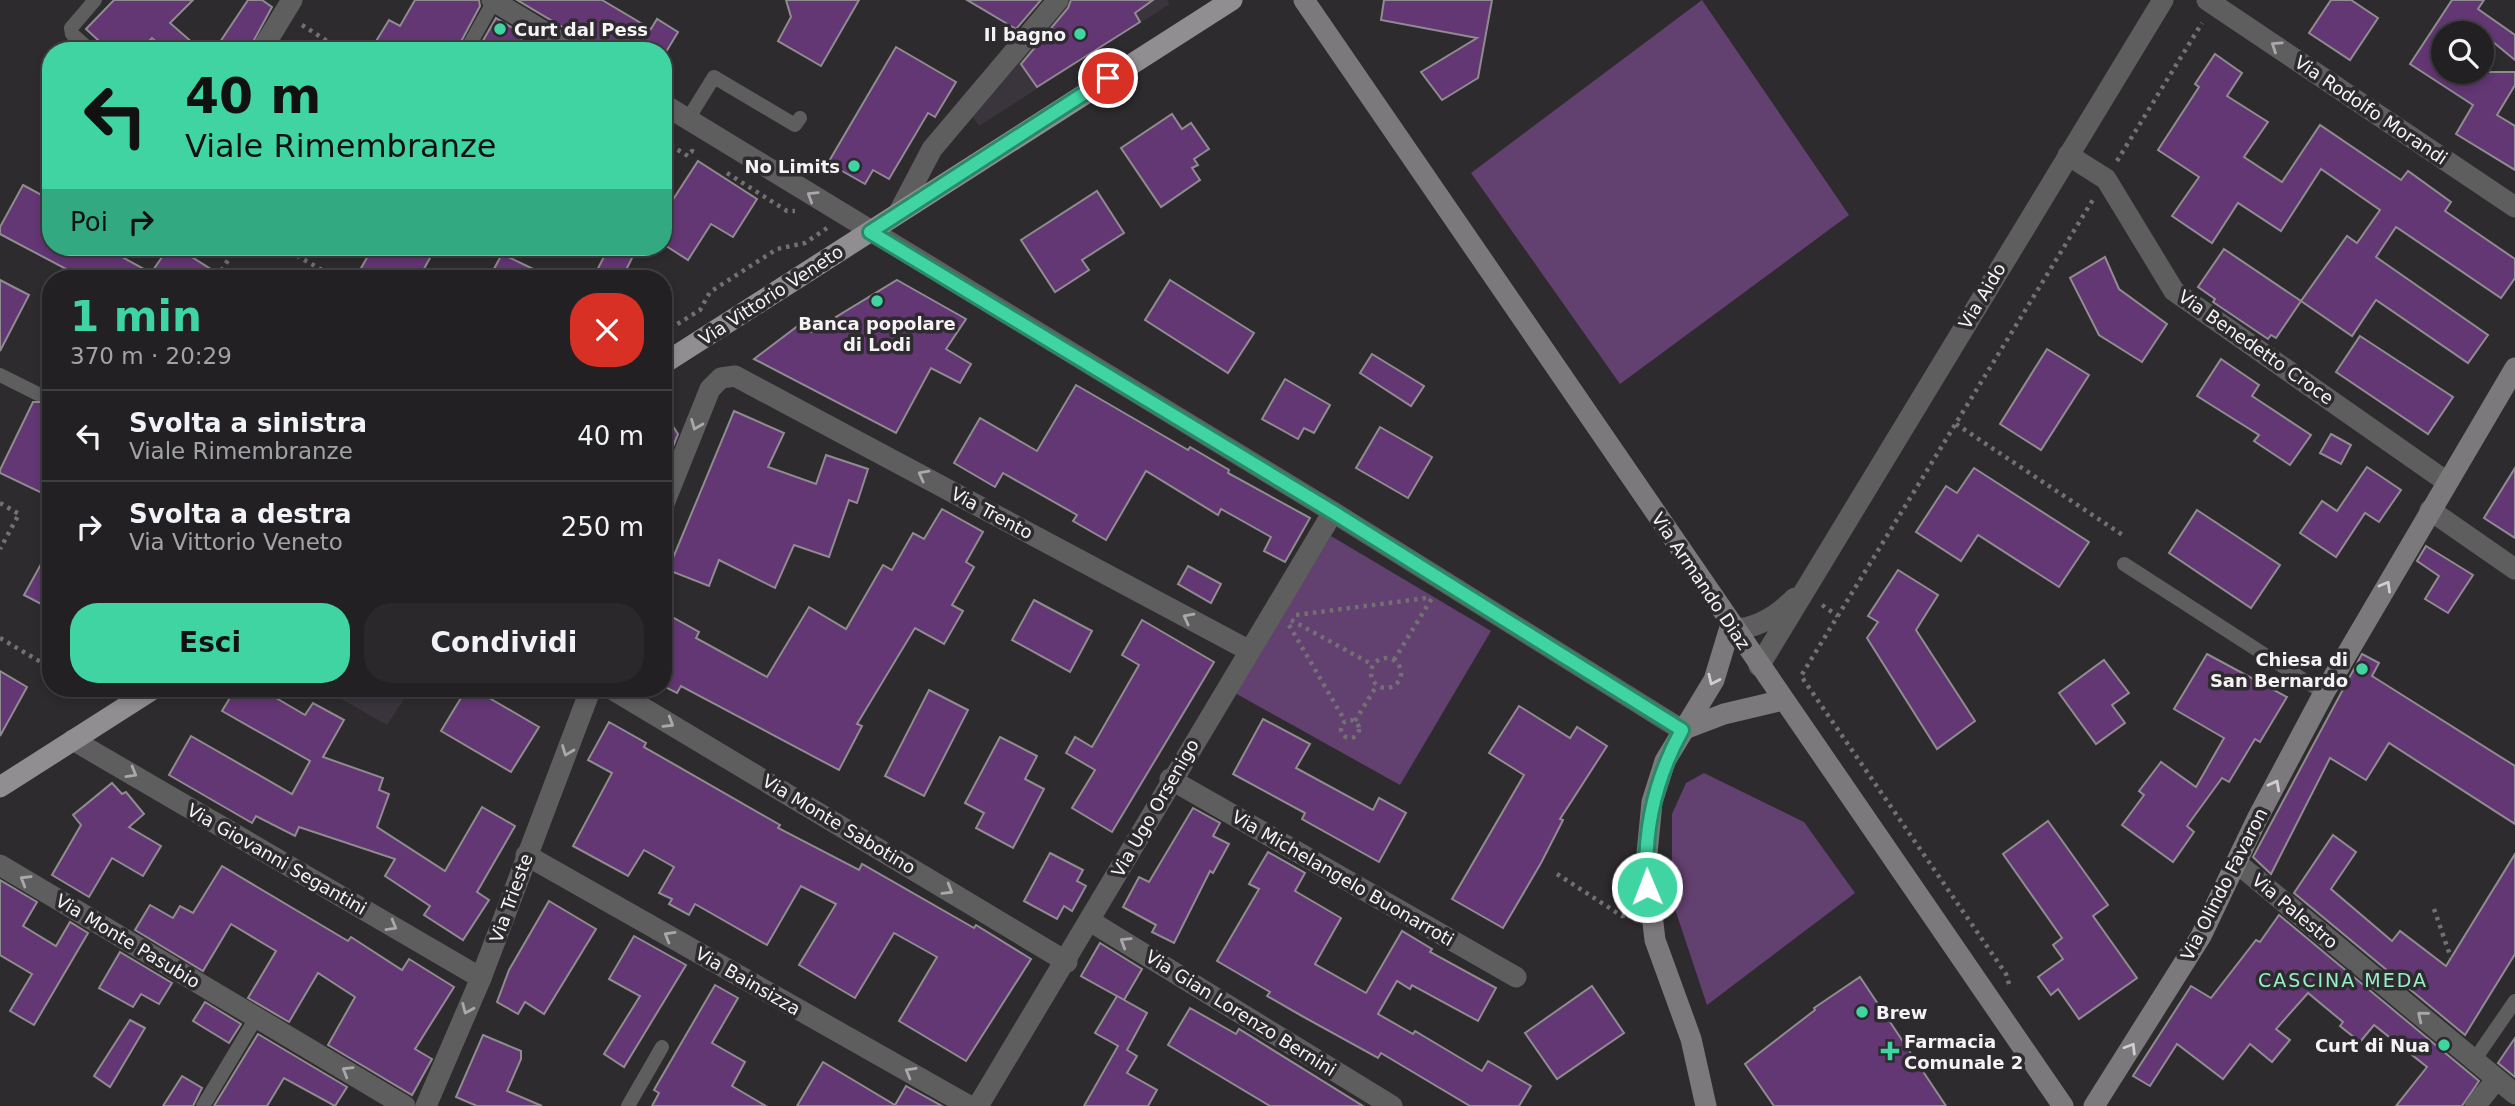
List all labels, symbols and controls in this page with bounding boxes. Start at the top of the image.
place label: Curt dal Pess [514,19,648,40]
marker: Curt dal Pess [492,21,508,37]
map controls [2431,21,2494,84]
button: search [2431,21,2494,84]
place label: Il bagno [984,24,1066,45]
marker: Il bagno [1072,26,1088,42]
one-way arrow [2270,41,2283,54]
pin [1078,48,1138,108]
street label: Via Rodolfo Morandi [2291,51,2451,169]
icon: arrive [1089,59,1127,97]
text: 40 m [185,68,321,125]
icon: left [70,70,161,161]
text: Viale Rimembranze [185,127,496,165]
place label: No Limits [744,156,840,177]
marker: No Limits [846,158,862,174]
one-way arrow [806,191,819,204]
icon: right [122,203,160,241]
text: Poi [70,207,108,237]
street label: Via Vittorio Veneto [695,241,847,349]
street label: Via Aido [1954,259,2010,333]
street label: Via Benedetto Croce [2174,285,2338,409]
text: 1 min [70,292,202,341]
button: close [570,293,644,367]
marker: Banca popolare di Lodi [869,293,885,309]
place label: Banca popolare di Lodi [798,313,956,355]
text: 370 m · 20:29 [70,343,232,369]
text: Svolta a sinistra [129,408,367,438]
icon: left [70,417,108,455]
one-way arrow [690,418,704,430]
text: 40 m [577,421,644,451]
text: Viale Rimembranze [129,438,353,464]
one-way arrow [918,470,930,484]
street label: Via Trento [948,483,1036,543]
text: Svolta a destra [129,499,352,529]
icon: right [70,508,108,546]
street label: Via Armando Diaz [1647,509,1755,653]
text: 250 m [561,512,644,542]
text: Via Vittorio Veneto [129,529,343,555]
one-way arrow [2378,581,2391,594]
button: Esci [70,603,350,683]
button: Condividi [364,603,644,683]
one-way arrow [1183,613,1196,626]
place label: Chiesa di San Bernardo [2210,649,2348,691]
marker: Chiesa di San Bernardo [2354,661,2370,677]
one-way arrow [1707,673,1721,685]
one-way arrow [661,714,674,727]
street label: Via Ugo Orsenigo [1107,735,1203,881]
one-way arrow [561,745,575,757]
one-way arrow [125,765,138,778]
street label: Via Monte Sabotino [759,770,919,878]
one-way arrow [2267,779,2280,792]
street label: Via Giovanni Segantini [184,799,370,919]
street label: Via Olindo Favaron [2176,804,2272,964]
street label: Via Michelangelo Buonarroti [1228,806,1458,950]
position arrow [1610,850,1684,924]
street label: Via Trieste [485,851,537,945]
street label: Via Palestro [2248,869,2342,953]
one-way arrow [19,875,32,888]
one-way arrow [941,881,954,894]
street label: Via Monte Pasubio [52,890,204,992]
one-way arrow [384,918,397,931]
one-way arrow [664,931,676,944]
one-way arrow [1119,937,1132,950]
street label: Via Bainsizza [692,942,804,1020]
street label: Via Gian Lorenzo Bernini [1142,946,1340,1080]
district label: CASCINA MEDA [2258,969,2428,991]
one-way arrow [461,1002,475,1015]
place label: Brew [1876,1002,1927,1023]
marker: Brew [1854,1004,1870,1020]
one-way arrow [2417,1011,2430,1024]
place label: Farmacia Comunale 2 [1904,1031,2023,1073]
place label: Curt di Nua [2315,1035,2430,1056]
marker: Curt di Nua [2436,1037,2452,1053]
marker: Farmacia Comunale 2 [1882,1043,1898,1059]
one-way arrow [2122,1043,2135,1056]
one-way arrow [341,1066,354,1079]
one-way arrow [904,1067,917,1080]

